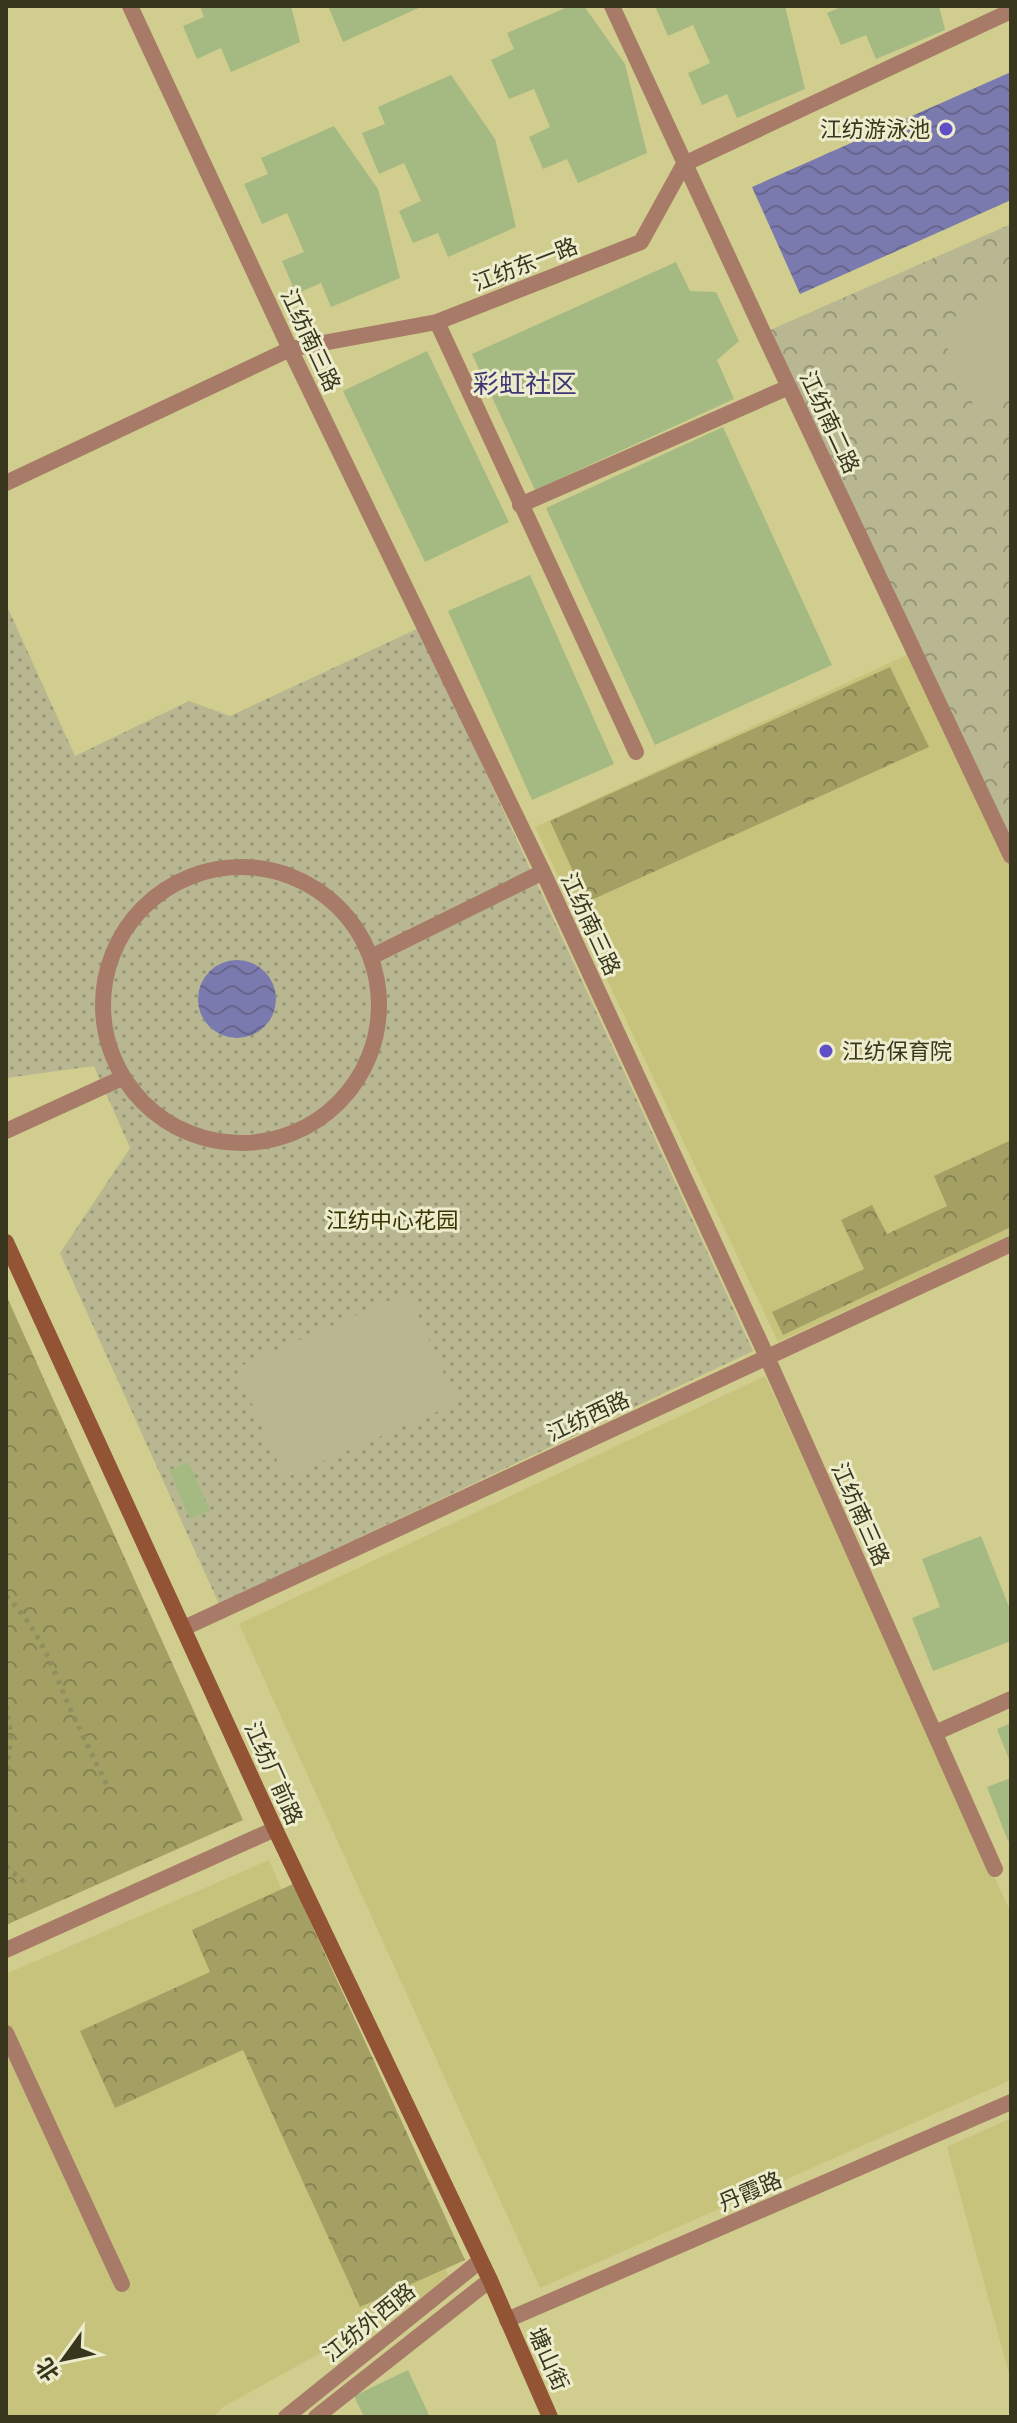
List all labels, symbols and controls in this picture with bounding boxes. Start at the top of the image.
place label: 江纺游泳池 [820,116,930,143]
marker: 江纺游泳池 [937,120,955,138]
street label: 江纺东一路 [469,232,581,297]
street label: 江纺南三路 [275,285,346,396]
street label: 江纺南二路 [794,367,865,478]
district label: 彩虹社区 [473,369,577,400]
street label: 江纺南三路 [555,869,626,980]
place label: 江纺保育院 [842,1038,952,1065]
marker: 江纺保育院 [817,1042,835,1060]
park label: 江纺中心花园 [326,1207,458,1234]
street label: 江纺西路 [543,1386,634,1447]
street label: 江纺南三路 [826,1458,895,1570]
street label: 江纺厂前路 [239,1717,308,1829]
street label: 丹霞路 [715,2166,786,2217]
street label: 江纺外西路 [318,2277,421,2367]
north arrow [24,2319,104,2399]
street label: 塘山街 [523,2324,574,2395]
text: 北 [30,2353,65,2386]

